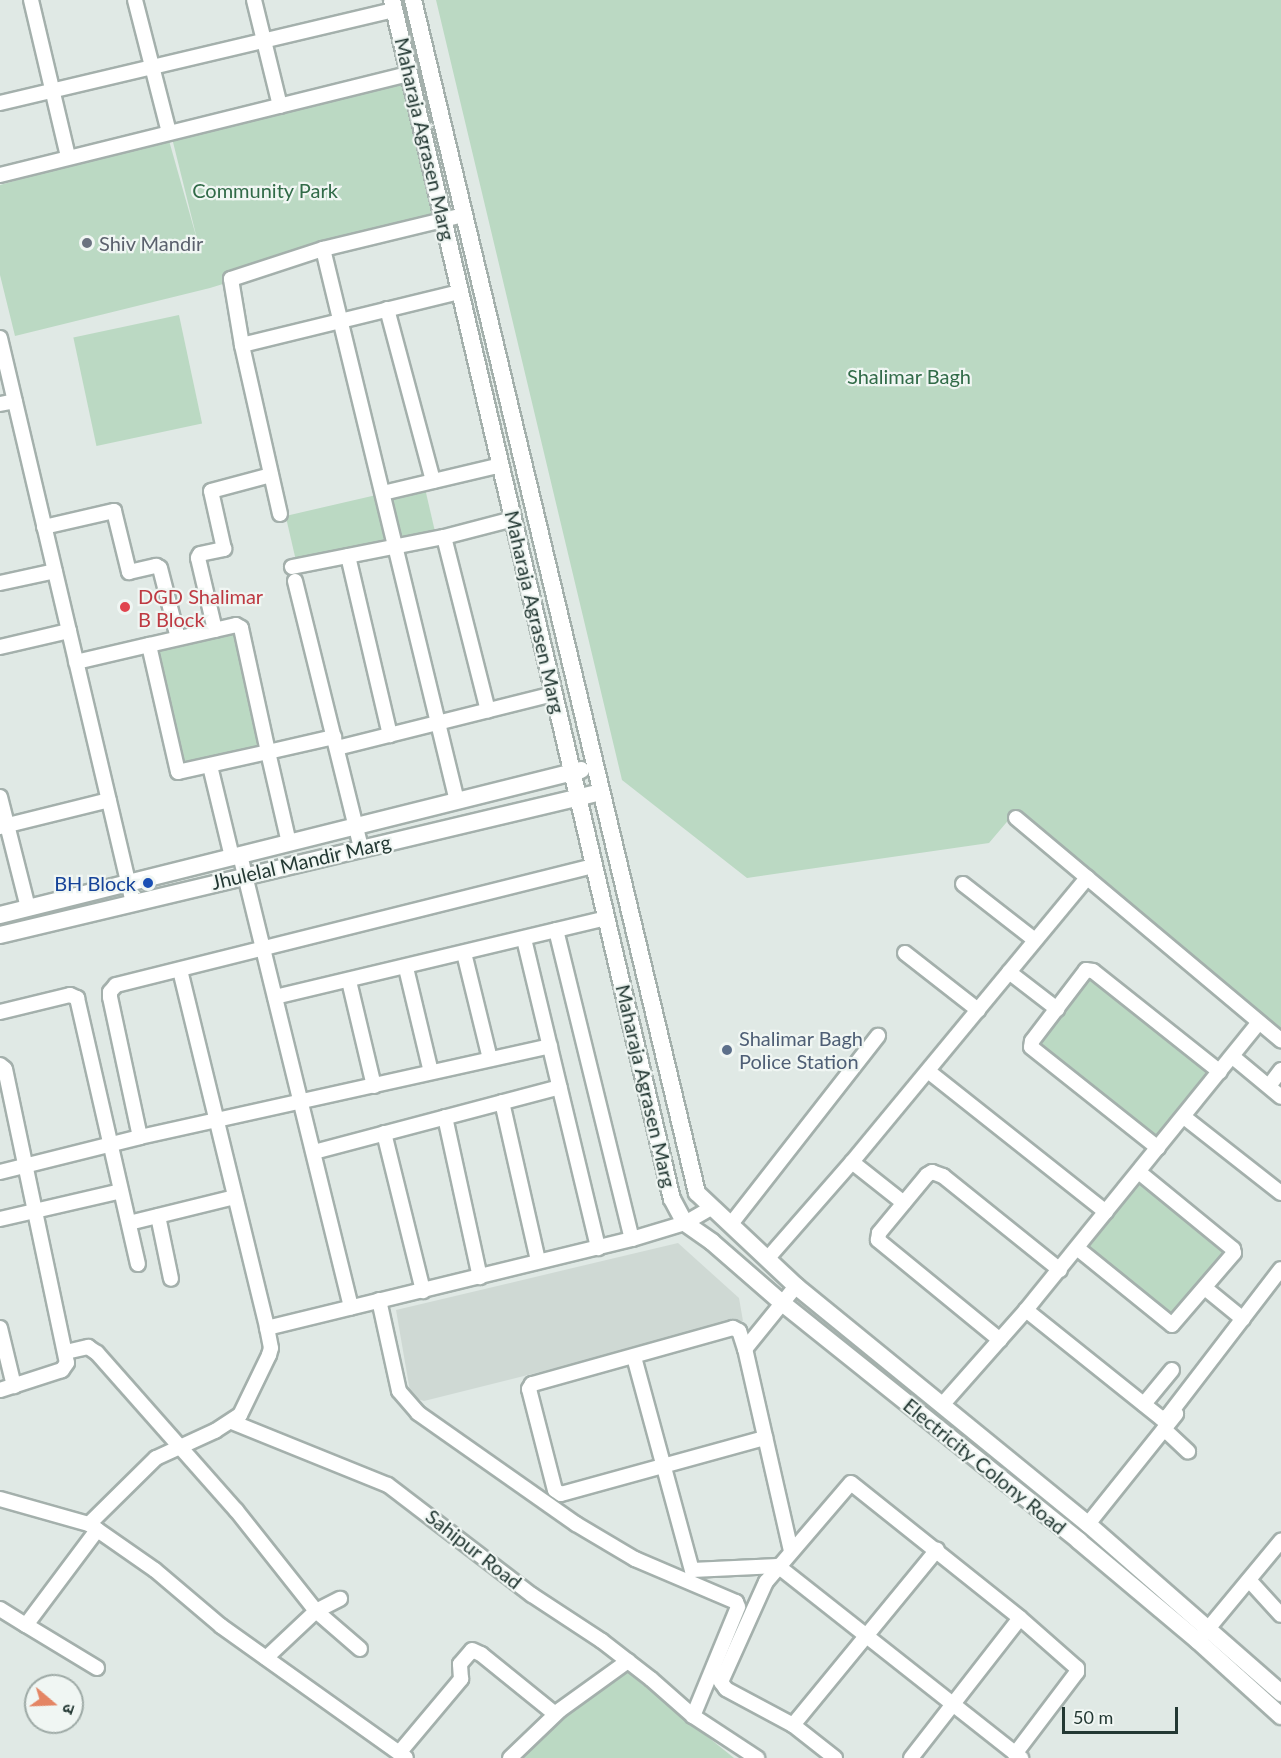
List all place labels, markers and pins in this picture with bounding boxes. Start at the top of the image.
place label: Shiv Mandir [99,231,204,255]
marker: Shiv Mandir [80,236,94,250]
place label: DGD Shalimar B Block [138,584,263,631]
marker: DGD Shalimar B Block [116,598,134,616]
place label: BH Block [54,871,136,895]
marker: BH Block [141,876,155,890]
place label: Shalimar Bagh Police Station [739,1026,863,1073]
marker: Shalimar Bagh Police Station [720,1043,734,1057]

